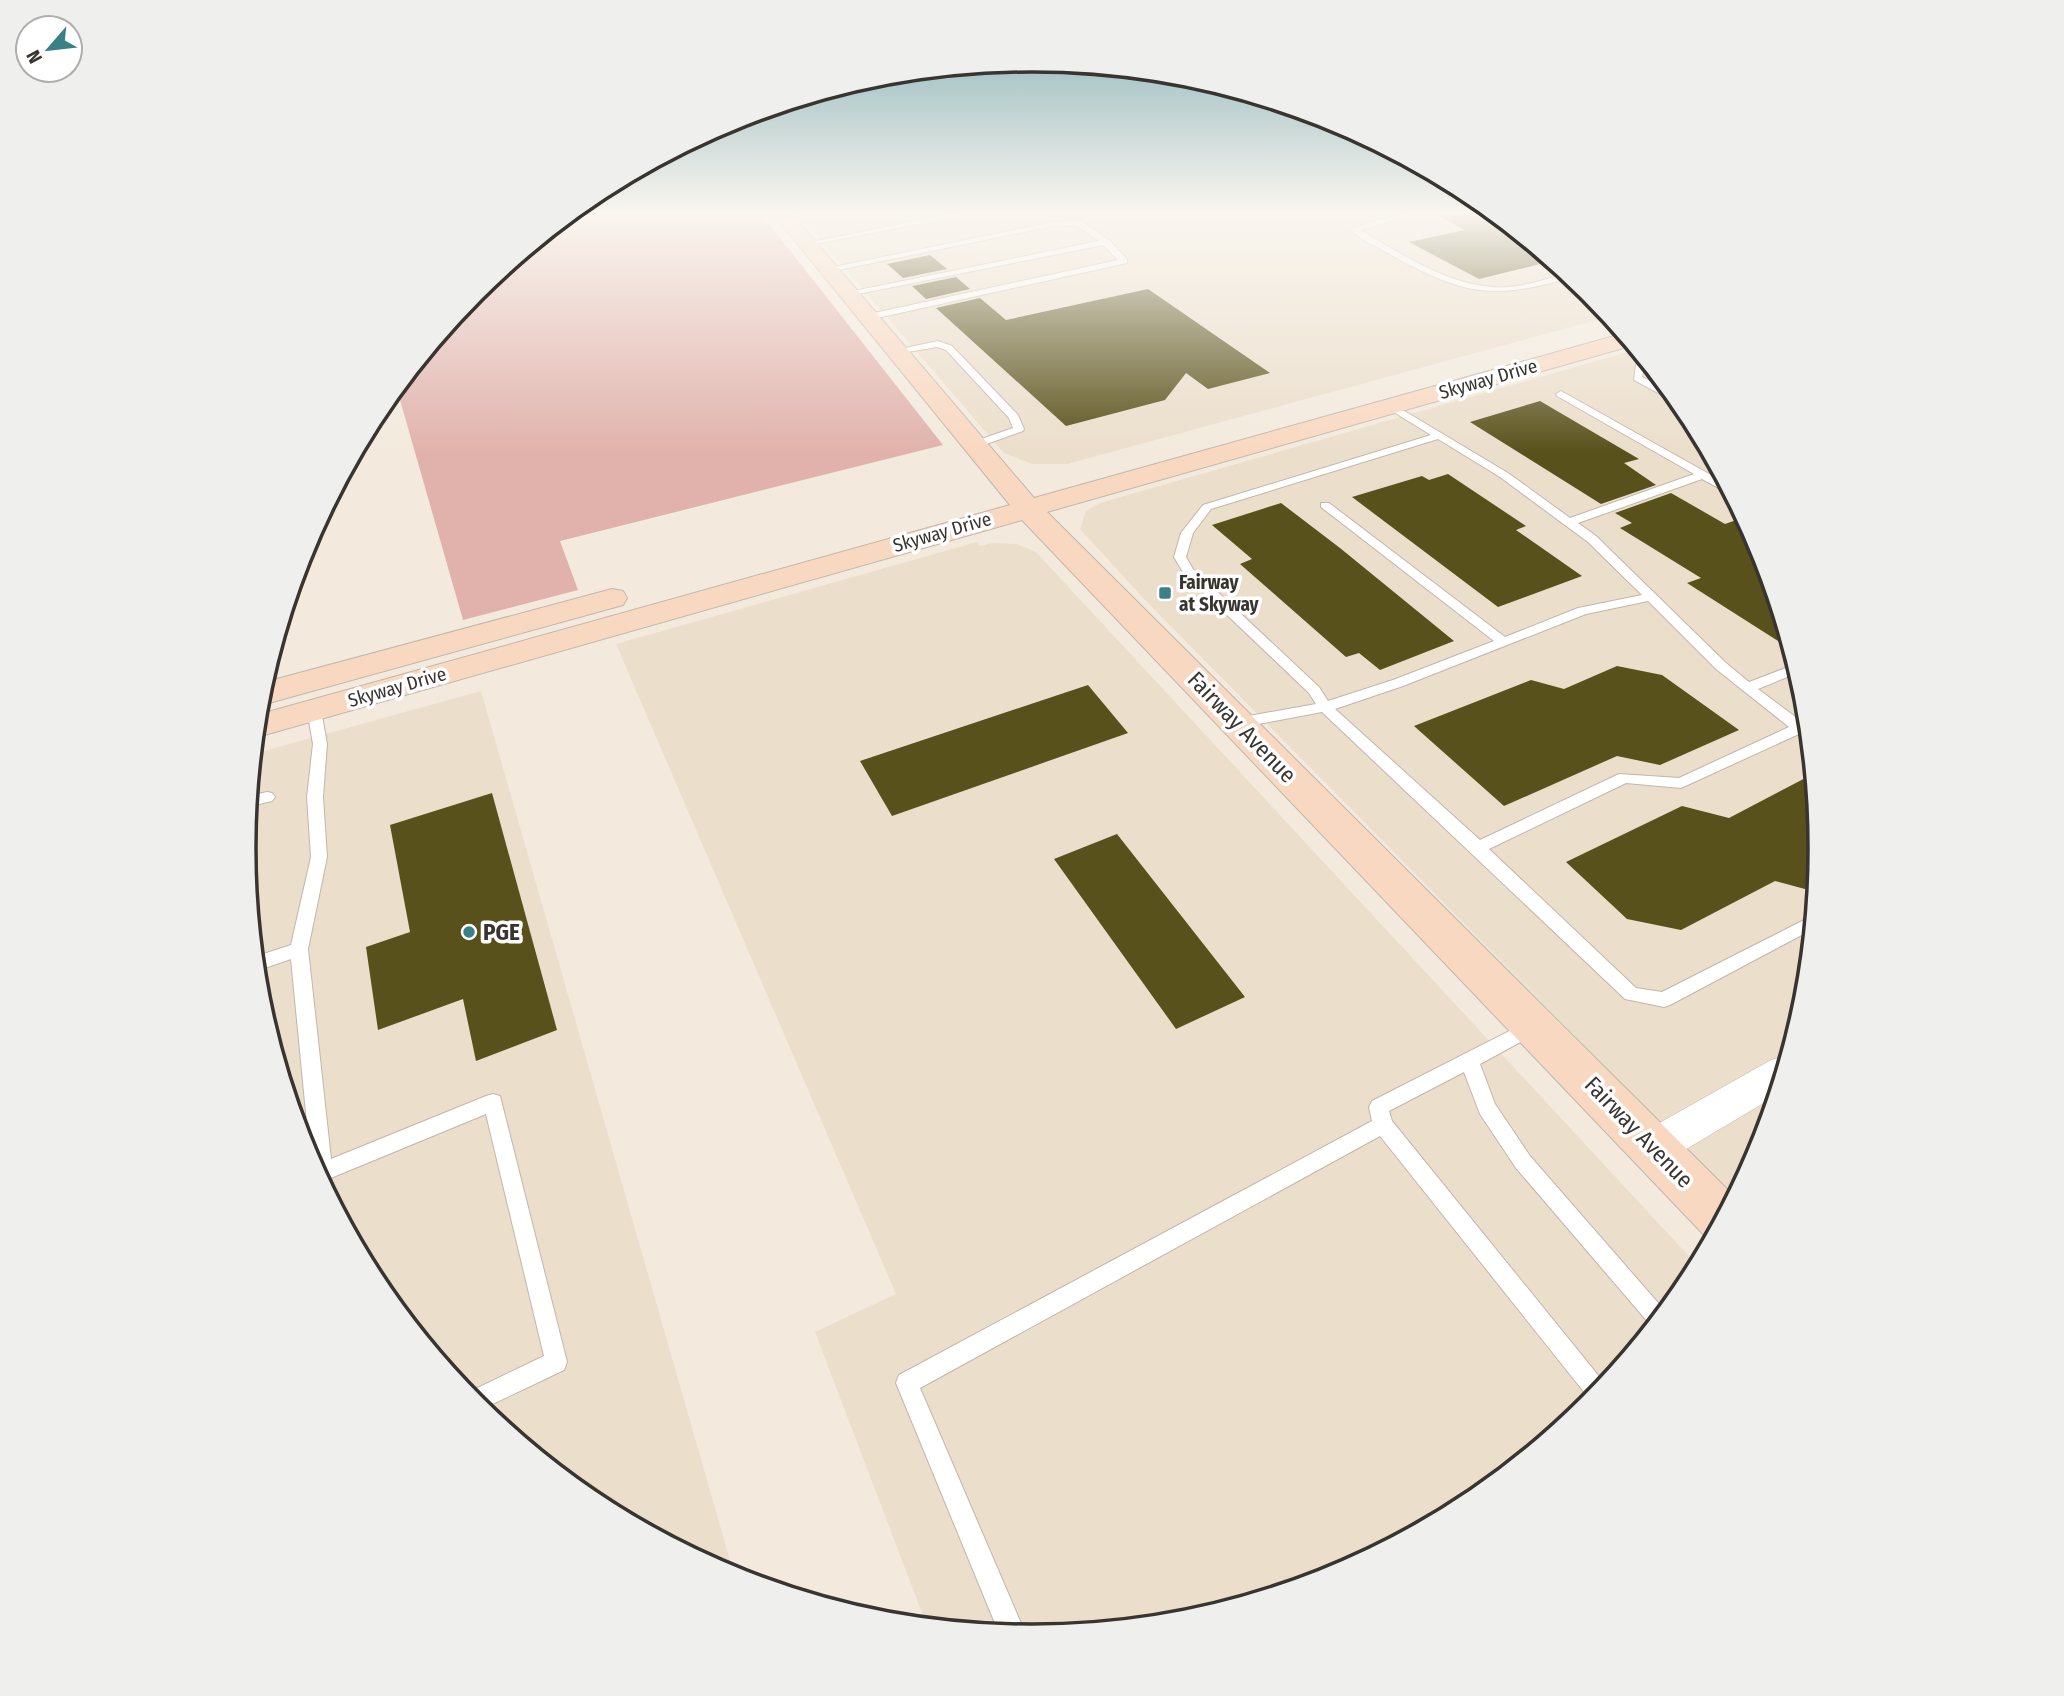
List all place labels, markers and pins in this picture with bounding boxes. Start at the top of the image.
place label: Fairway at Skyway [1179,571,1260,616]
marker: Fairway at Skyway [1157,585,1173,601]
place label: PGE [483,918,520,946]
marker: PGE [461,924,477,940]

